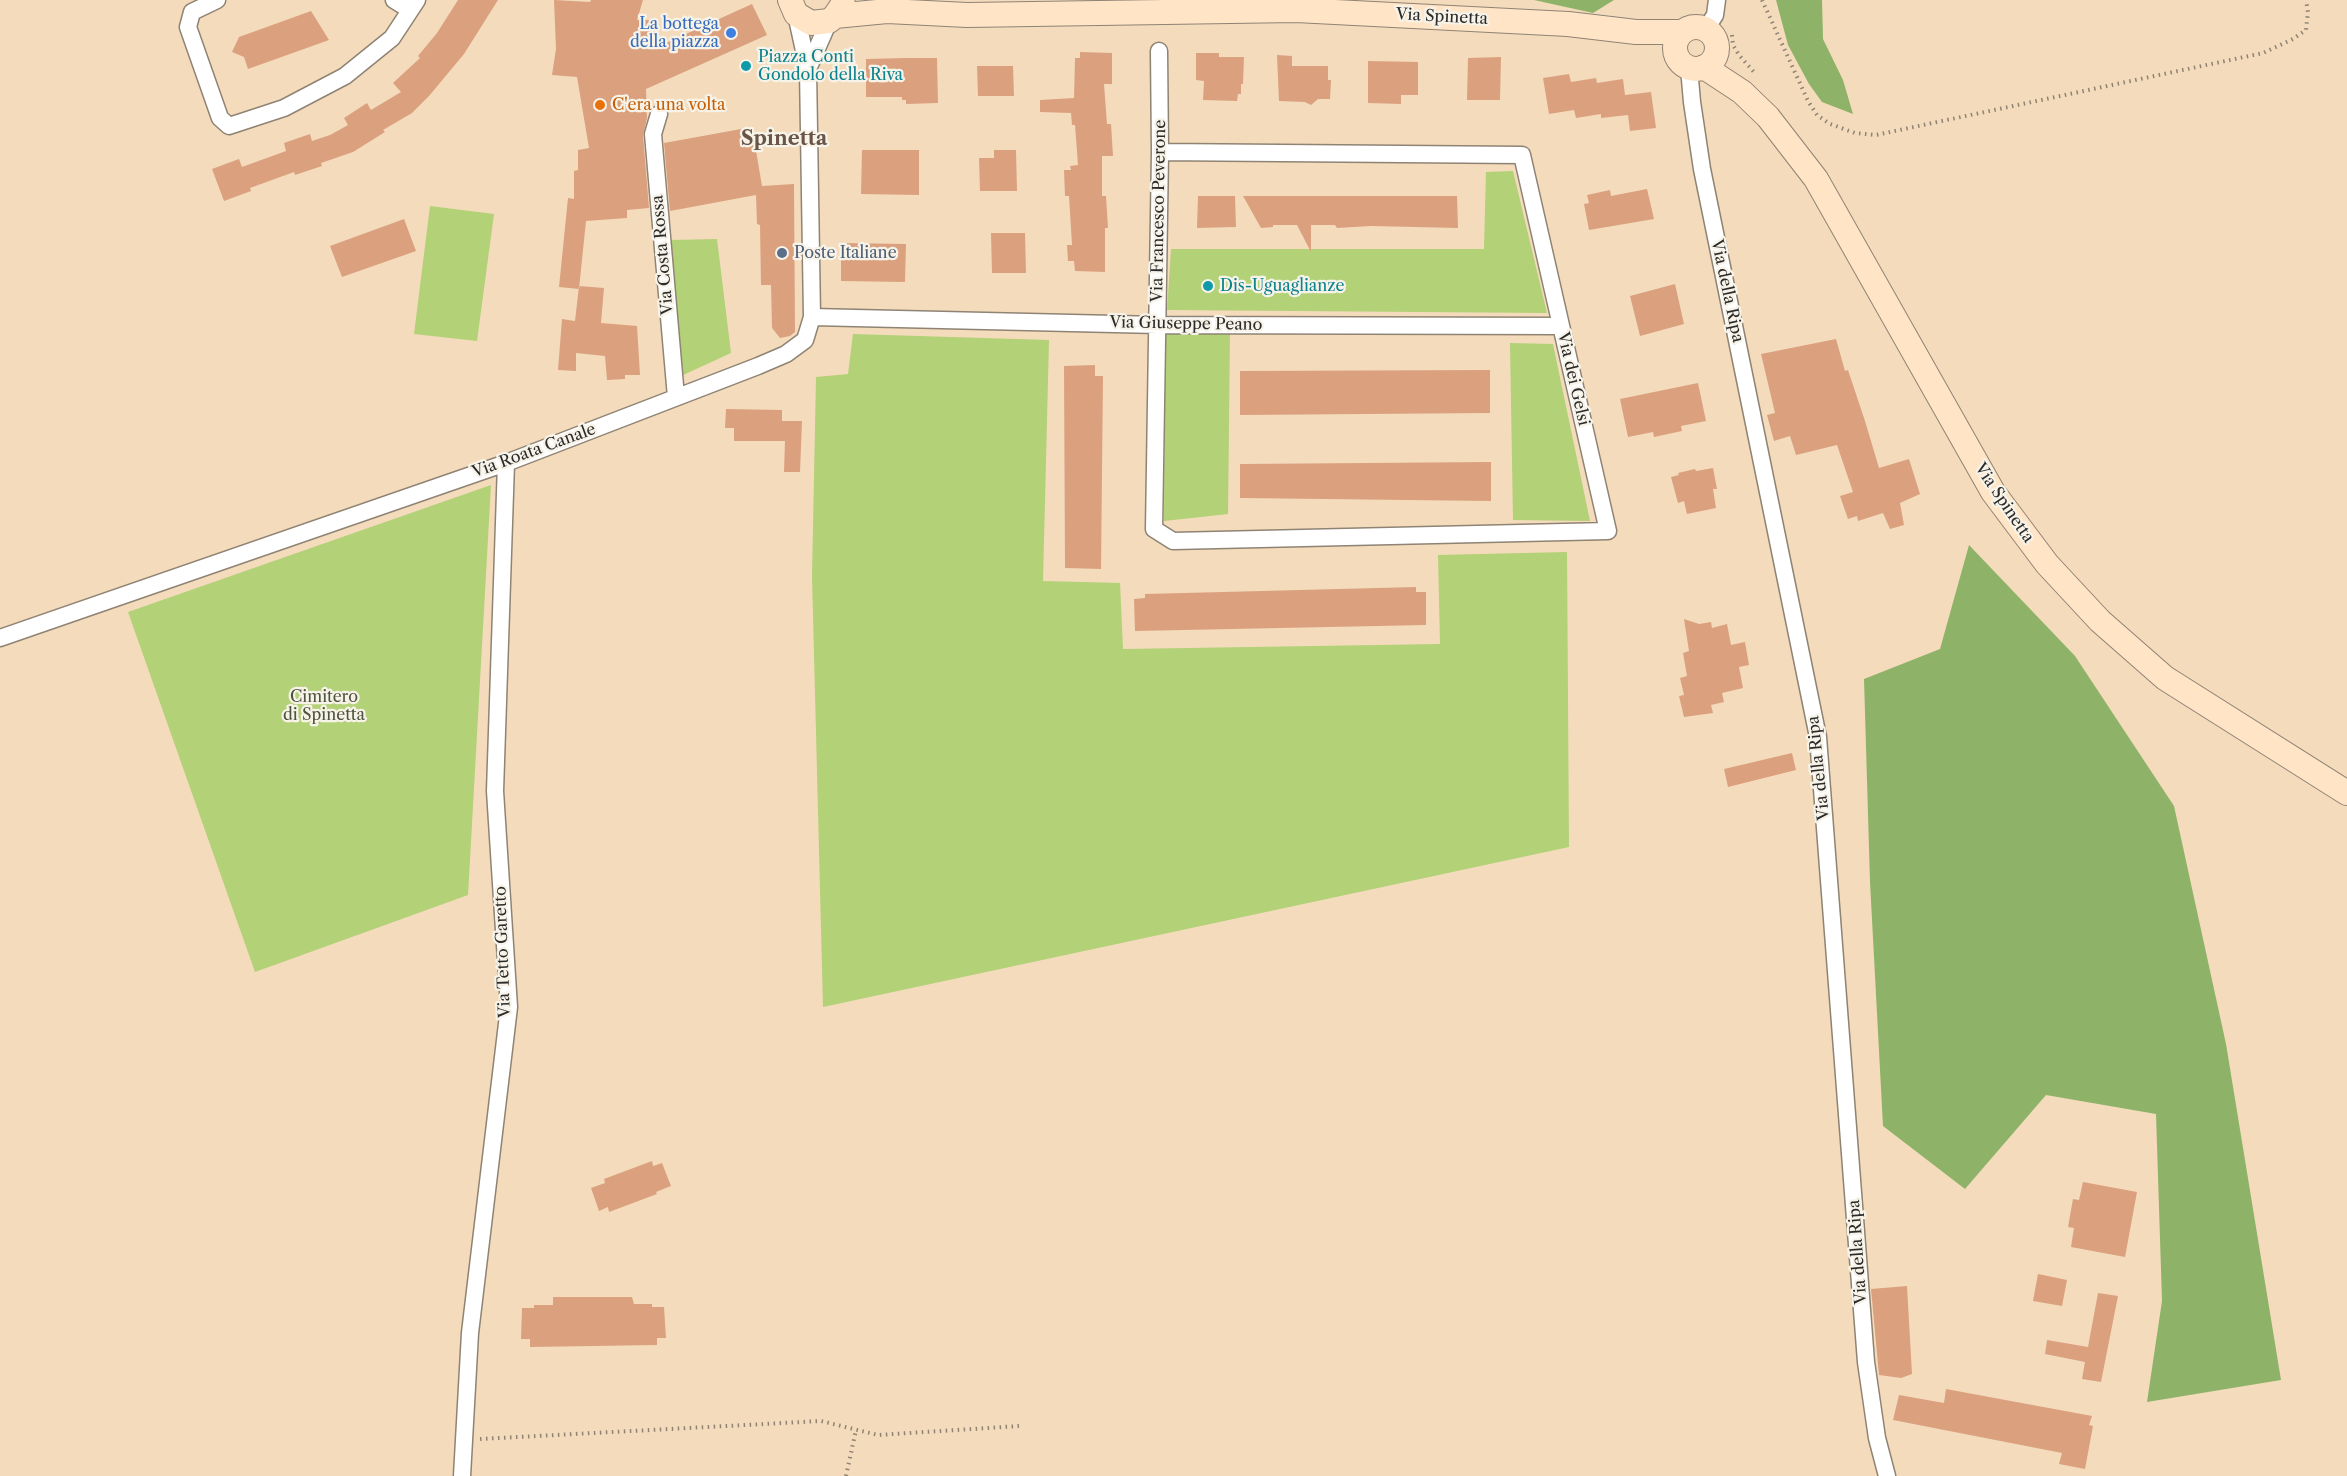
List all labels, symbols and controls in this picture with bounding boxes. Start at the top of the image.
street label: Via Spinetta [1396,5,1488,29]
place label: La bottega della piazza [630,14,719,52]
marker: La bottega della piazza [724,26,738,40]
place label: Piazza Conti Gondolo della Riva [758,47,903,85]
marker: Piazza Conti Gondolo della Riva [739,59,753,73]
place label: C'era una volta [612,95,725,115]
marker: C'era una volta [593,98,607,112]
street label: Via Francesco Peverone [1148,120,1170,302]
district label: Spinetta [741,127,827,151]
street label: Via Costa Rossa [648,194,678,316]
street label: Via della Ripa [1707,238,1747,344]
place label: Poste Italiane [794,243,897,263]
marker: Poste Italiane [775,246,789,260]
place label: Dis-Uguaglianze [1220,276,1344,296]
marker: Dis-Uguaglianze [1201,279,1215,293]
street label: Via Giuseppe Peano [1109,313,1263,335]
street label: Via dei Gelsi [1553,330,1593,428]
street label: Via Roata Canale [470,420,598,482]
street label: Via Spinetta [1970,459,2038,547]
park label: Cimitero di Spinetta [283,687,365,725]
street label: Via della Ripa [1804,715,1834,821]
street label: Via Tetto Garetto [491,886,515,1018]
street label: Via della Ripa [1845,1199,1871,1305]

